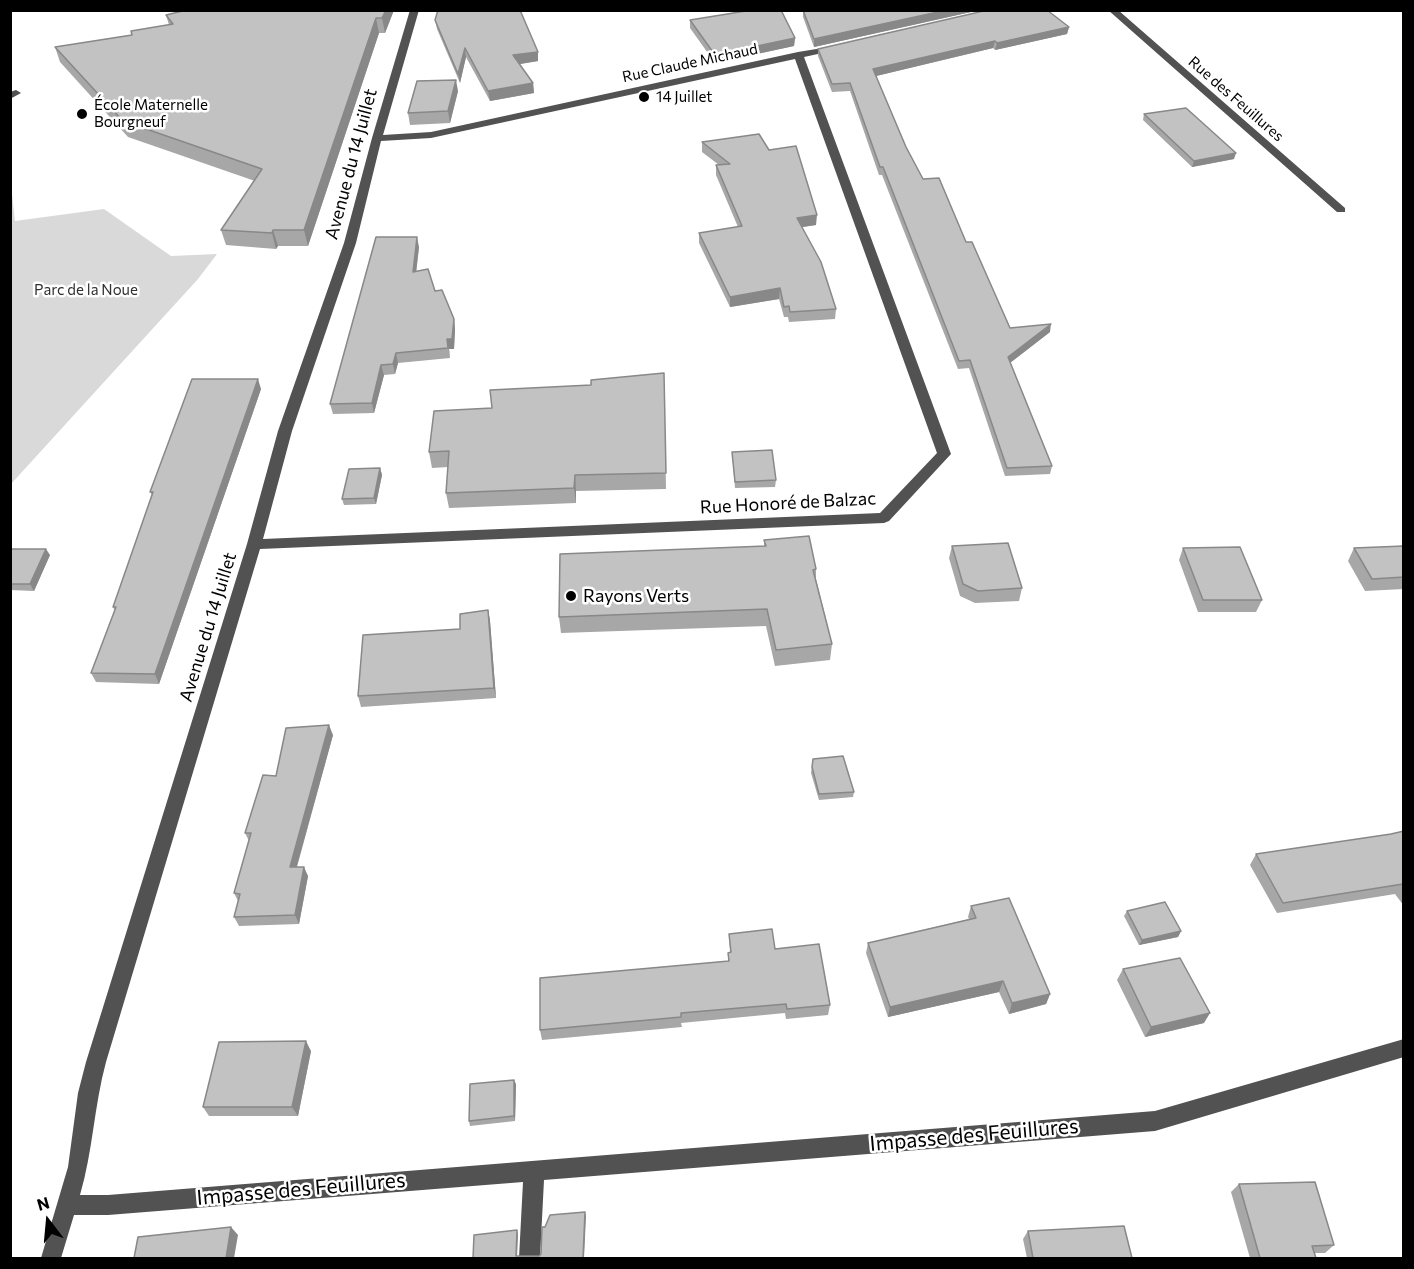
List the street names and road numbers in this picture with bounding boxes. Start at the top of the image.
street label: Rue Claude Michaud [621,40,759,86]
street label: Rue des Feuillures [1185,53,1287,145]
street label: Avenue du 14 Juillet [320,86,382,242]
street label: Rue Honoré de Balzac [699,488,877,518]
street label: Avenue du 14 Juillet [175,550,241,704]
street label: Impasse des Feuillures [869,1113,1079,1157]
street label: Impasse des Feuillures [196,1167,406,1211]

